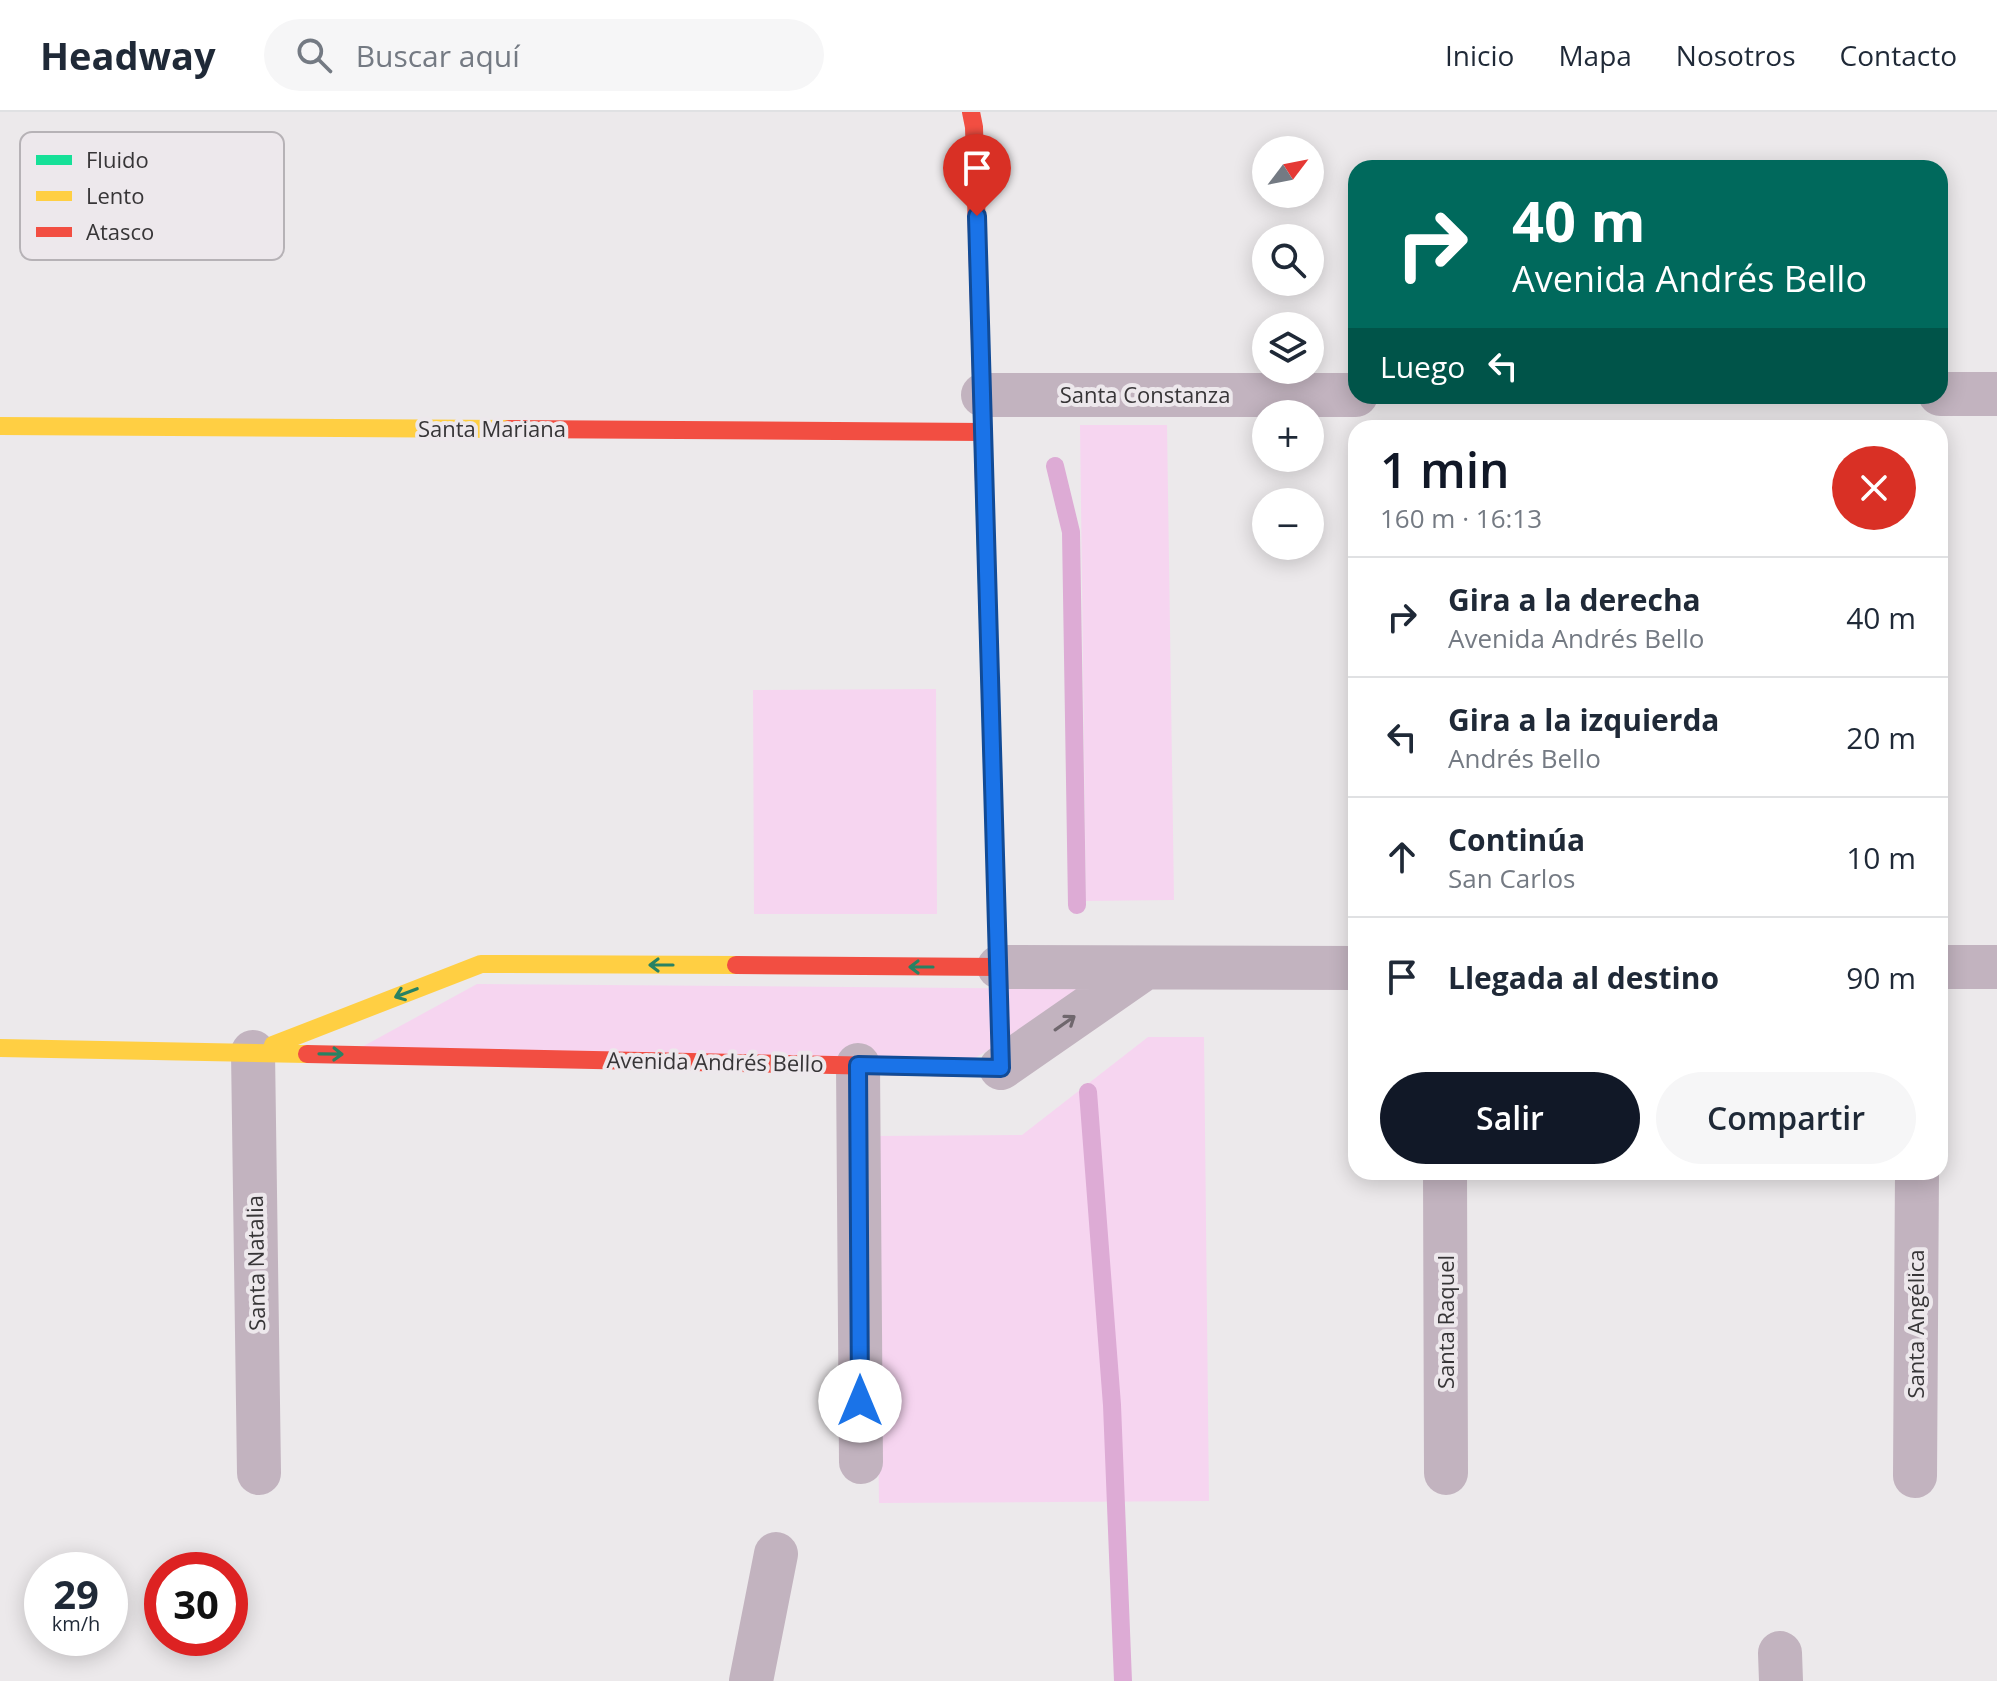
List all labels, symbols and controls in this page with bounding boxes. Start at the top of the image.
search box [264,19,824,91]
text: Headway [40,29,216,81]
icon: search [292,33,336,77]
text: Buscar aquí [356,35,520,76]
text: Inicio [1445,36,1514,74]
text: Mapa [1558,36,1632,74]
text: Nosotros [1676,36,1796,74]
text: Contacto [1840,36,1957,74]
legend [20,132,284,260]
pin [943,134,1011,216]
north arrow [1252,136,1324,208]
map controls [1252,136,1324,560]
text: Fluido [86,144,149,174]
icon: arrive [955,146,999,190]
text: Lento [86,180,144,210]
text: 40 m [1512,182,1646,258]
icon: right [1380,192,1484,296]
text: Atasco [86,216,154,246]
button: search [1252,224,1324,296]
text: Avenida Andrés Bello [1512,254,1867,303]
button: layers [1252,312,1324,384]
icon: left [1481,344,1525,388]
text: Luego [1380,346,1465,387]
street label: Santa Constanza [1060,379,1230,409]
button: + [1252,400,1324,472]
street label: Santa Mariana [418,413,566,443]
text: 1 min [1380,437,1510,502]
button: close [1832,446,1916,530]
button: − [1252,488,1324,560]
text: 160 m · 16:13 [1380,500,1542,536]
text: Gira a la derecha [1448,579,1701,620]
icon: right [1380,595,1424,639]
text: 40 m [1846,597,1916,638]
text: Avenida Andrés Bello [1448,620,1704,656]
text: Gira a la izquierda [1448,699,1720,740]
icon: left [1380,715,1424,759]
text: 20 m [1846,717,1916,758]
text: Andrés Bello [1448,740,1601,776]
text: Continúa [1448,819,1585,860]
icon: ahead [1380,835,1424,879]
text: 10 m [1846,837,1916,878]
text: San Carlos [1448,860,1575,896]
icon: arrive [1380,955,1424,999]
one-way arrow [648,957,675,973]
text: Llegada al destino [1448,957,1719,998]
text: 90 m [1846,957,1916,998]
one-way arrow [908,959,935,975]
one-way arrow [395,987,419,1001]
one-way arrow [1053,1015,1075,1031]
street label: Avenida Andrés Bello [606,1044,824,1078]
one-way arrow [317,1046,344,1062]
button: Salir [1380,1072,1640,1164]
button: Compartir [1656,1072,1916,1164]
street label: Santa Natalia [239,1195,271,1331]
street label: Santa Angélica [1900,1249,1930,1399]
street label: Santa Raquel [1430,1255,1460,1389]
position arrow [818,1359,902,1443]
speed limit sign: 30 [144,1552,248,1656]
text: 29 [53,1566,99,1621]
text: km/h [52,1610,100,1637]

